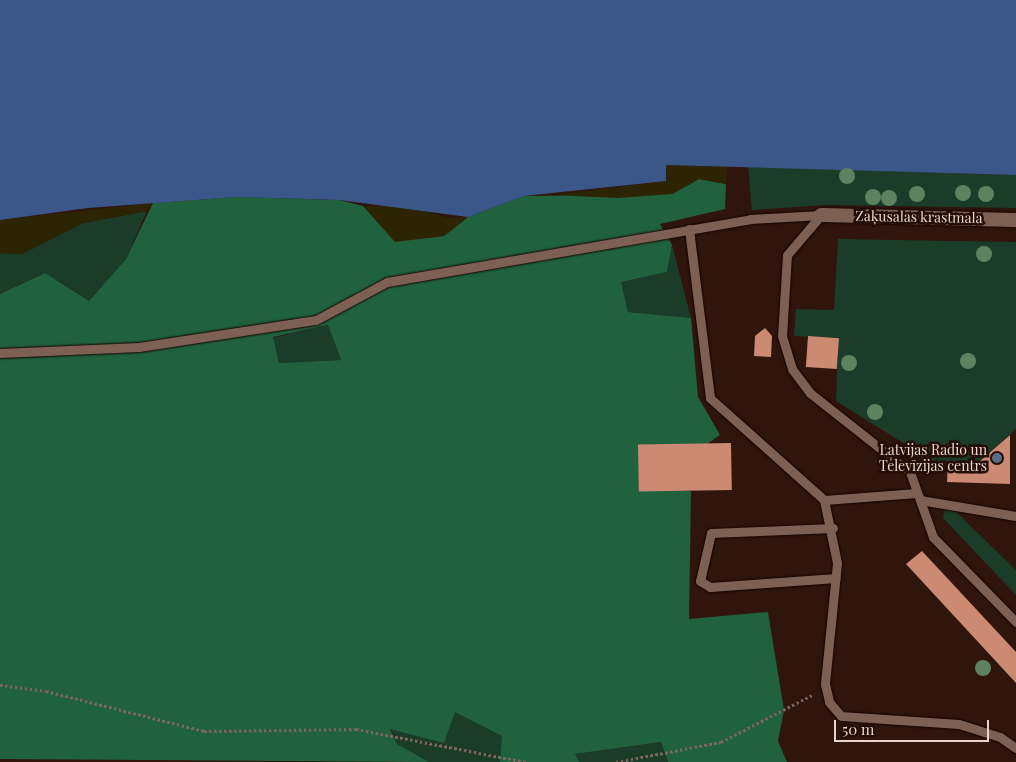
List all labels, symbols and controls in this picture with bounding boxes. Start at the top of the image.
street label: Zaķusalas krastmala [855,207,983,227]
place label: Latvijas Radio un Televīzijas centrs [879,442,987,474]
marker: Latvijas Radio un Televīzijas centrs [991,452,1003,464]
scale bar [836,710,991,742]
text: 50 m [842,719,874,739]

